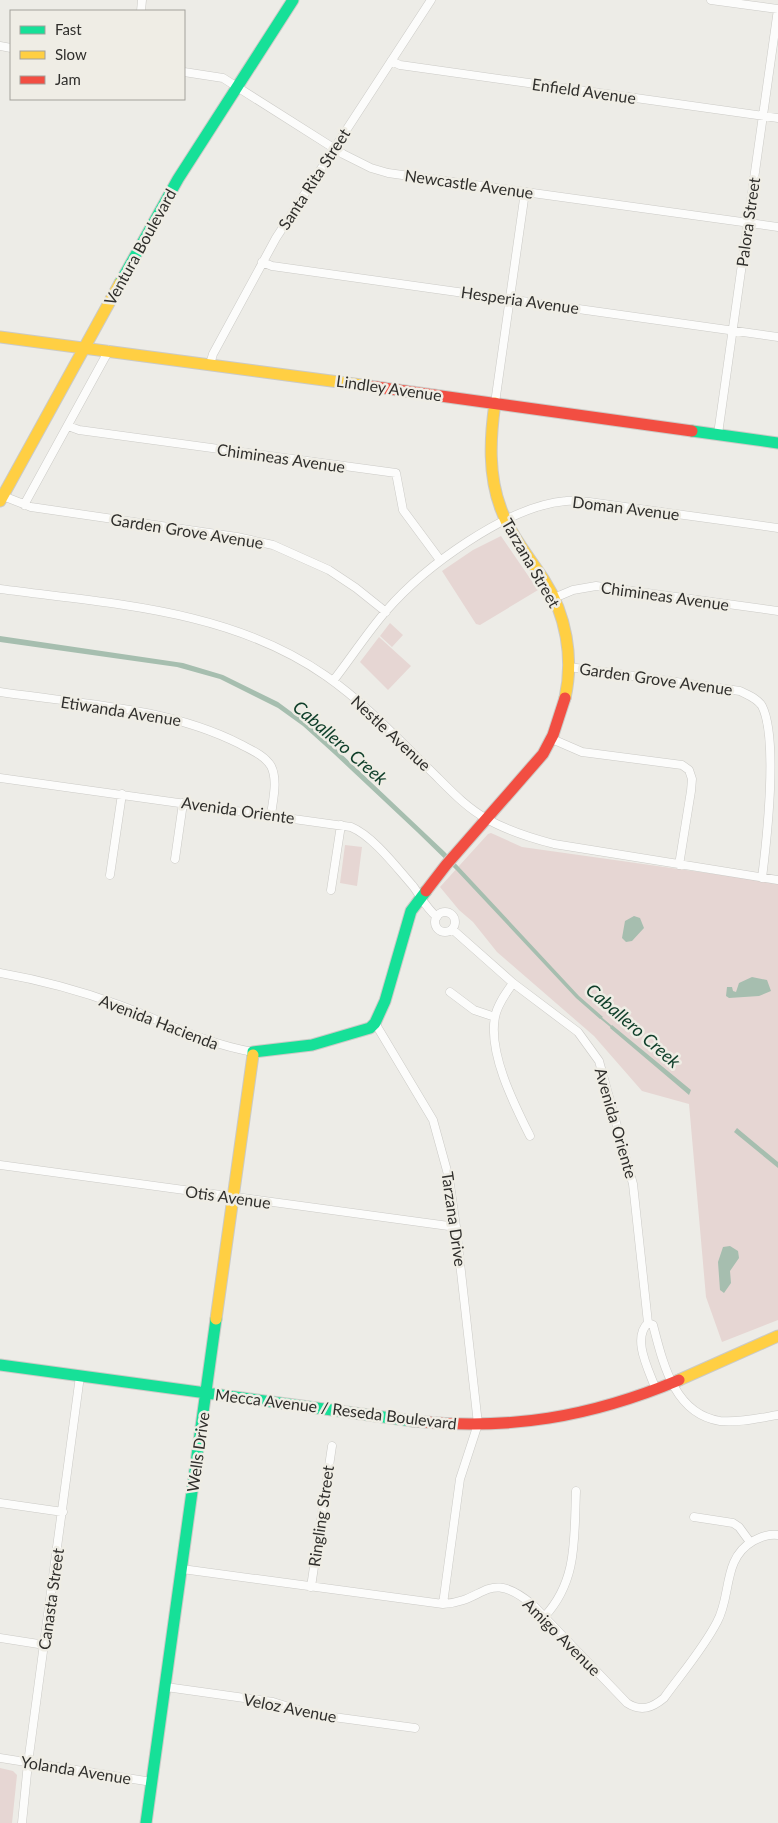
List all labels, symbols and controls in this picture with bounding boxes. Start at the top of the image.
legend [10,10,185,100]
text: Fast [55,20,82,38]
text: Slow [55,45,87,63]
text: Jam [55,70,81,88]
street label: Enfield Avenue [531,74,637,107]
street label: Santa Rita Street [274,124,353,233]
street label: Newcastle Avenue [403,165,535,202]
street label: Palora Street [732,176,763,268]
street label: Ventura Boulevard [100,185,179,308]
street label: Hesperia Avenue [460,282,580,317]
street label: Lindley Avenue [335,371,443,404]
street label: Chimineas Avenue [216,439,346,476]
street label: Doman Avenue [571,492,681,523]
street label: Garden Grove Avenue [109,509,265,552]
street label: Tarzana Street [498,515,565,611]
street label: Chimineas Avenue [600,577,730,614]
street label: Garden Grove Avenue [578,658,734,699]
street label: Nestle Avenue [348,691,435,774]
street label: Etiwanda Avenue [60,692,183,729]
water label: Caballero Creek [289,695,393,789]
street label: Avenida Oriente [180,792,296,827]
water label: Caballero Creek [582,978,686,1072]
street label: Avenida Hacienda [97,990,221,1053]
street label: Avenida Oriente [592,1065,641,1180]
street label: Tarzana Drive [438,1170,471,1268]
street label: Otis Avenue [184,1181,272,1212]
street label: Mecca Avenue / Reseda Boulevard [214,1384,458,1433]
street label: Wells Drive [182,1411,213,1493]
street label: Ringling Street [304,1464,337,1568]
street label: Canasta Street [34,1547,67,1651]
street label: Amigo Avenue [520,1594,605,1679]
street label: Veloz Avenue [242,1689,338,1726]
street label: Yolanda Avenue [20,1751,133,1788]

